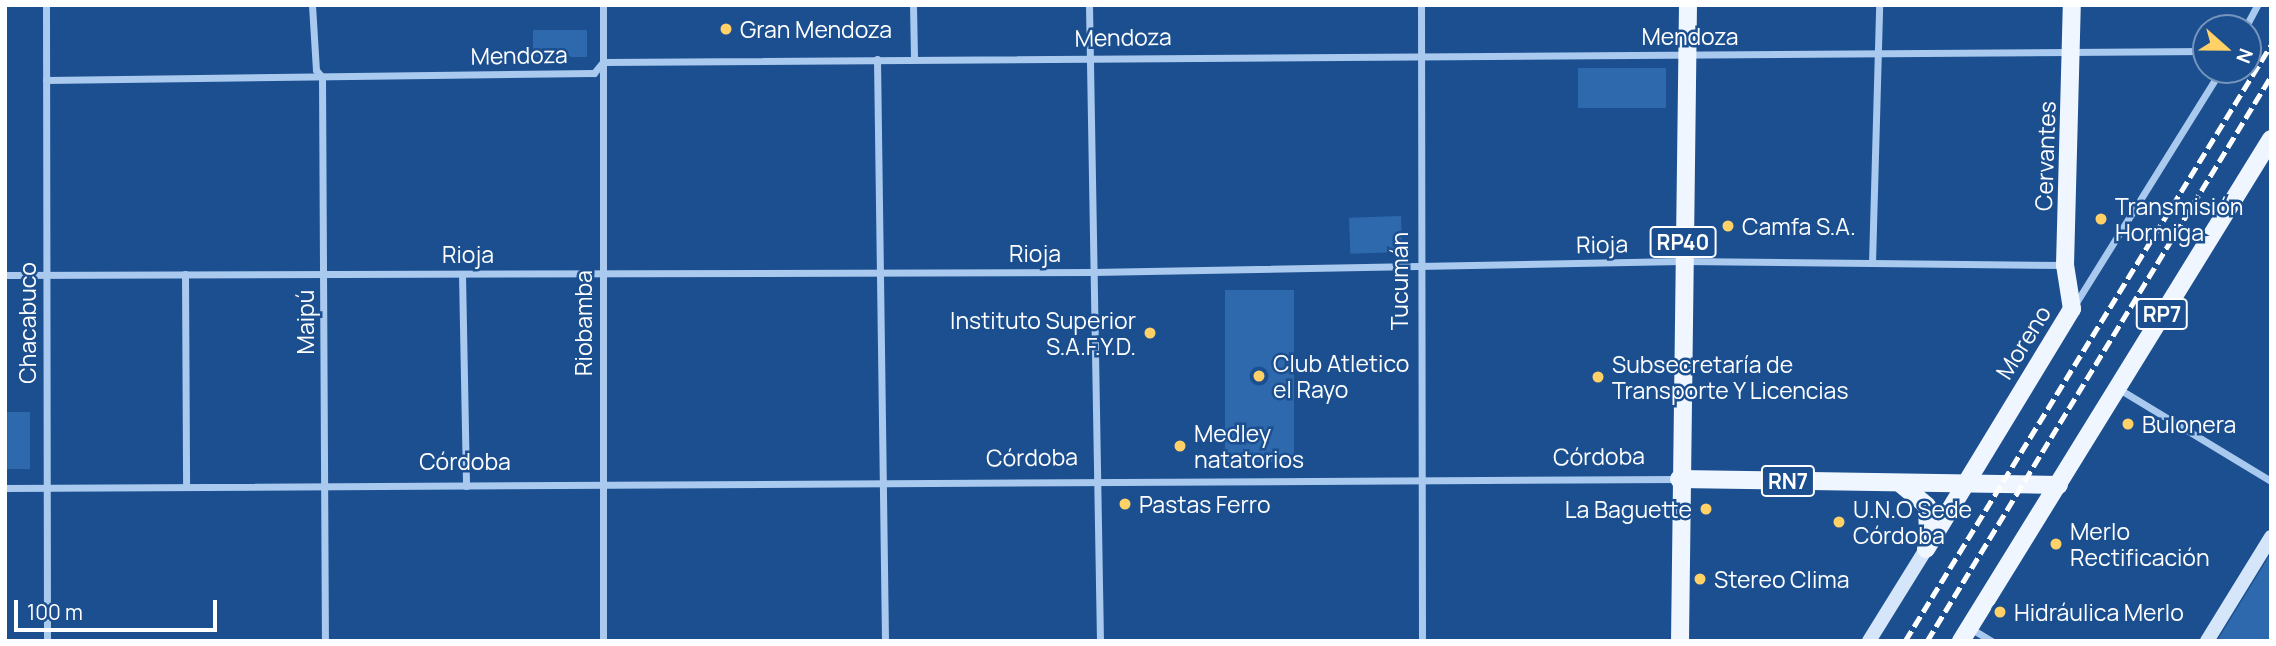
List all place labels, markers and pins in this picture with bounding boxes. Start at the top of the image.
place label: Gran Mendoza [740,15,892,43]
marker: Gran Mendoza [718,21,734,37]
place label: Transmisión Hormiga [2115,192,2244,246]
marker: Transmisión Hormiga [2093,211,2109,227]
place label: Camfa S.A. [1742,212,1856,240]
marker: Camfa S.A. [1720,218,1736,234]
place label: Instituto Superior S.A.F.Y.D. [950,306,1136,360]
marker: Instituto Superior S.A.F.Y.D. [1142,325,1158,341]
place label: Club Atletico el Rayo [1273,349,1409,403]
place label: Subsecretaría de Transporte Y Licencias [1612,350,1849,404]
marker: Club Atletico el Rayo [1251,368,1267,384]
marker: Subsecretaría de Transporte Y Licencias [1590,369,1606,385]
place label: Bulonera [2142,410,2236,438]
marker: Bulonera [2120,416,2136,432]
place label: Medley natatorios [1194,419,1304,473]
marker: Medley natatorios [1172,438,1188,454]
place label: Pastas Ferro [1139,490,1271,518]
place label: La Baguette [1565,495,1692,523]
place label: U.N.O Sede Córdoba [1853,495,1972,549]
marker: Pastas Ferro [1117,496,1133,512]
marker: La Baguette [1698,501,1714,517]
marker: U.N.O Sede Córdoba [1831,514,1847,530]
place label: Merlo Rectificación [2070,517,2210,571]
marker: Merlo Rectificación [2048,536,2064,552]
place label: Stereo Clima [1714,565,1850,593]
marker: Stereo Clima [1692,571,1708,587]
place label: Hidráulica Merlo [2014,598,2184,626]
marker: Hidráulica Merlo [1992,604,2008,620]

